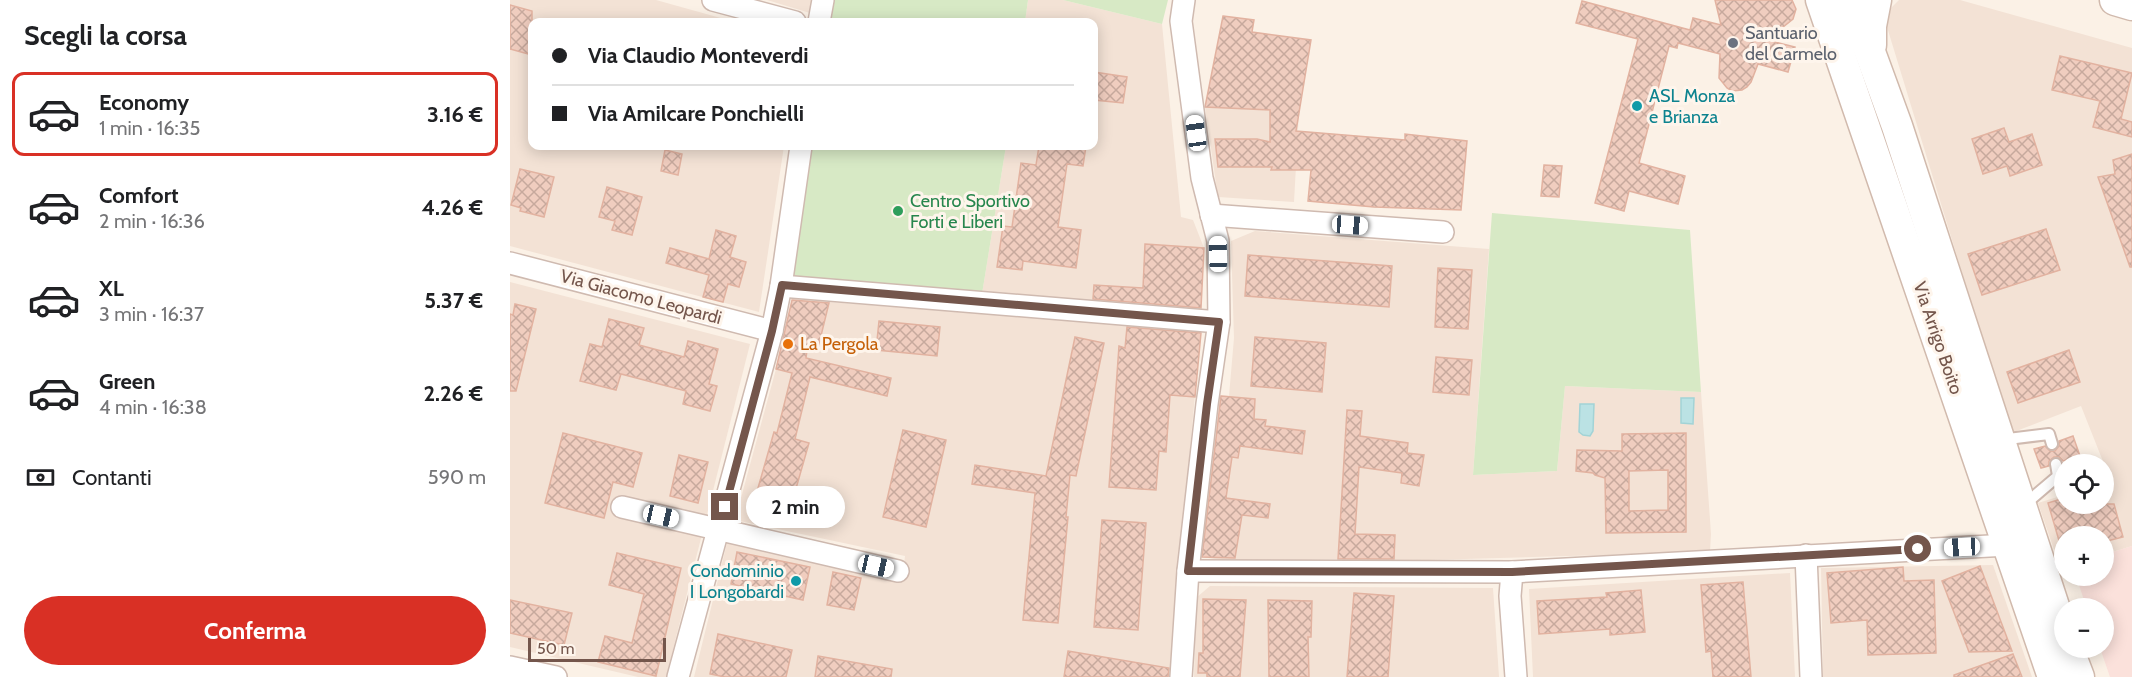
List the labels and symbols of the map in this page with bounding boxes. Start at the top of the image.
place label: Santuario del Carmelo [1745,22,1837,65]
marker: Santuario del Carmelo [1726,36,1740,50]
place label: ASL Monza e Brianza [1649,85,1736,128]
marker: ASL Monza e Brianza [1630,99,1644,113]
car [1185,114,1207,152]
place label: Centro Sportivo Forti e Liberi [910,190,1030,233]
marker: Centro Sportivo Forti e Liberi [891,204,905,218]
car [1331,215,1369,235]
car [1209,236,1227,272]
street label: Via Giacomo Leopardi [558,265,724,329]
street label: Via Arrigo Boito [1908,279,1968,397]
place label: La Pergola [800,333,879,355]
marker: La Pergola [781,337,795,351]
callout: 2 min [746,486,845,528]
route end [711,493,738,520]
car [641,503,681,529]
route start [1904,535,1931,562]
car [1944,537,1980,557]
car [856,553,896,579]
place label: Condominio I Longobardi [690,560,784,603]
marker: Condominio I Longobardi [789,574,803,588]
scale bar [528,635,666,662]

